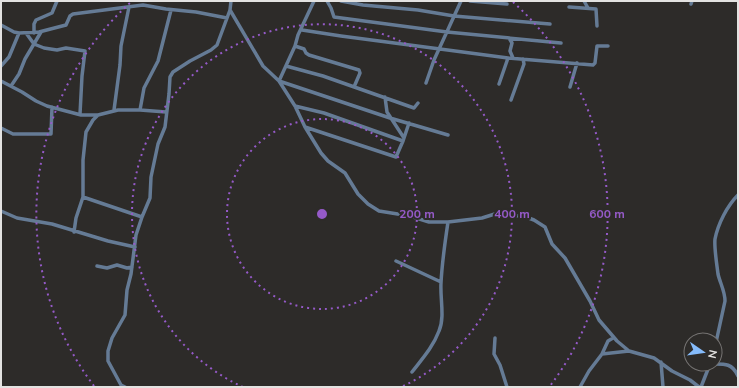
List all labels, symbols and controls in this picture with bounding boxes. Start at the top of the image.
text: 200 m [399,206,435,222]
text: 400 m [494,206,530,222]
text: 600 m [589,206,625,222]
centre of rings [315,207,329,221]
north arrow [683,332,723,372]
text: N [704,348,720,360]

